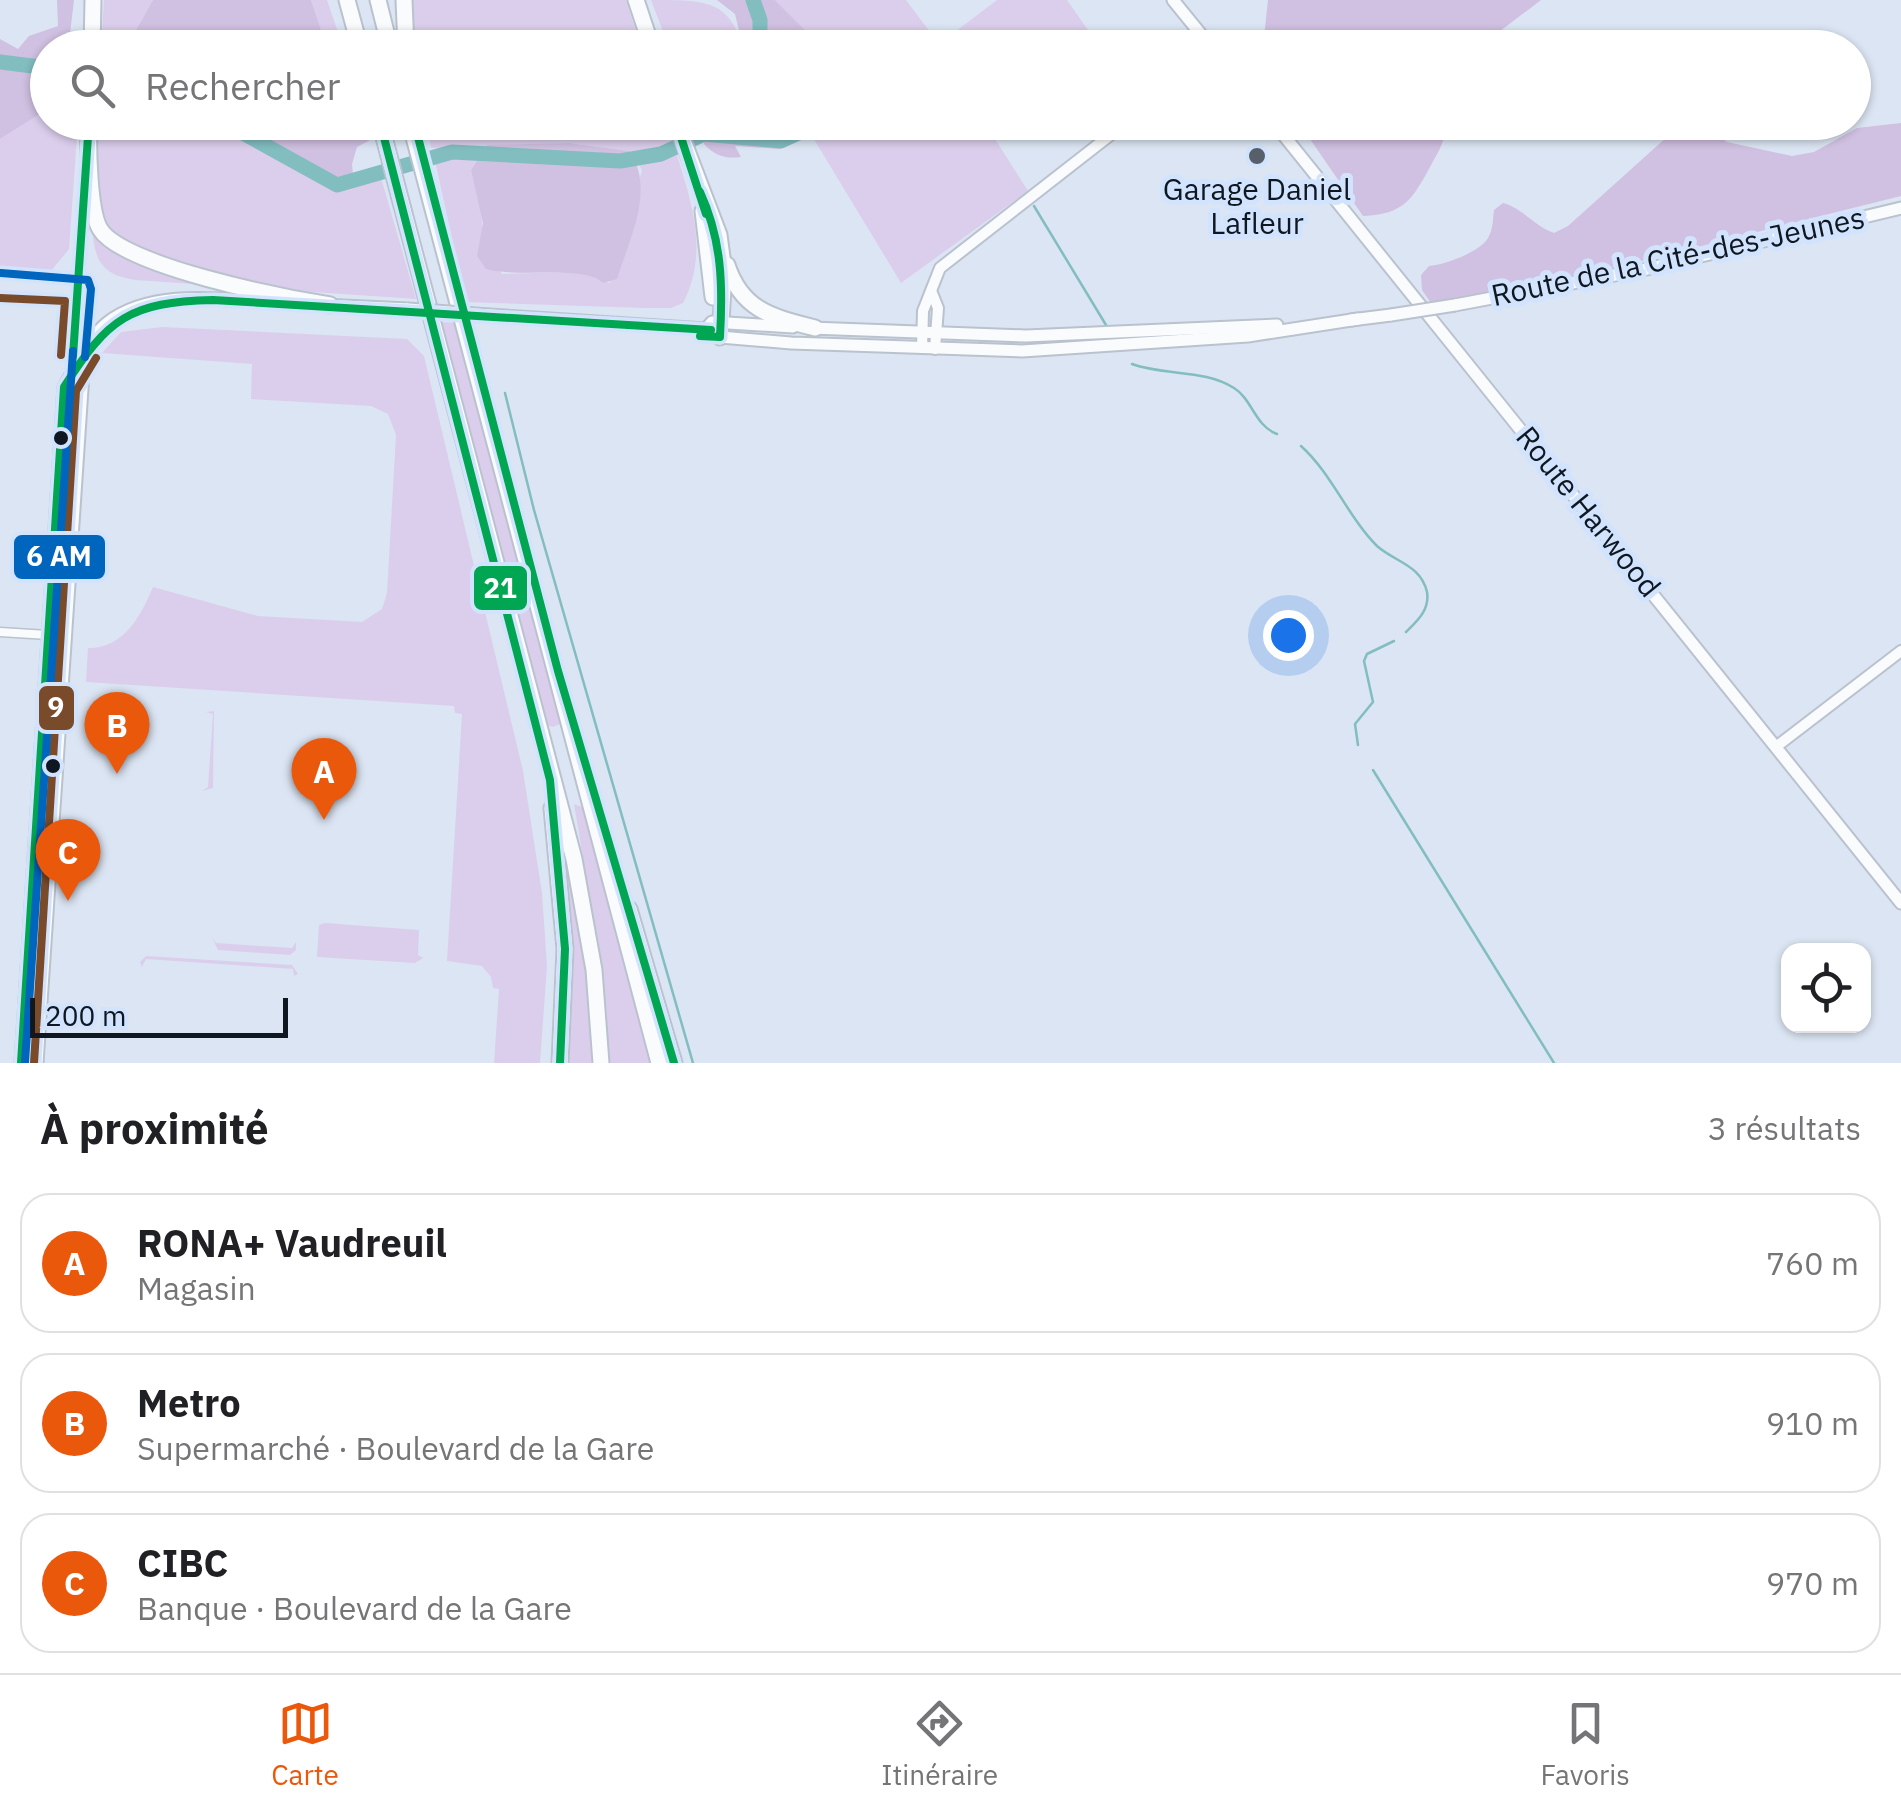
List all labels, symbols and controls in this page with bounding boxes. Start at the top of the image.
search box [30,30,1871,140]
icon: search [65,58,120,113]
text: Rechercher [145,61,340,110]
marker: Garage Daniel Lafleur [1246,145,1268,167]
place label: Garage Daniel Lafleur [1163,169,1351,242]
street label: Route de la Cité-des-Jeunes [1488,197,1868,314]
street label: Route Harwood [1508,418,1670,604]
unlabelled marker [51,428,71,448]
line badge: 6 AM [12,533,107,581]
text: 6 AM [26,537,92,574]
line badge: 21 [472,564,529,612]
text: 21 [483,569,517,606]
your location [1263,610,1314,661]
line badge: 9 [37,684,76,732]
text: 9 [48,688,64,725]
pin: B [84,692,150,774]
pin: A [292,738,356,820]
unlabelled marker [43,756,63,776]
pin: C [36,818,100,901]
map controls [1781,943,1871,1033]
button: locate [1781,943,1871,1033]
scale bar [30,993,288,1038]
text: 200 m [45,997,126,1034]
text: À proximité [40,1101,269,1156]
text: 3 résultats [1708,1107,1861,1149]
text: RONA+ Vaudreuil [137,1218,447,1267]
text: A [64,1242,85,1284]
text: 760 m [1766,1242,1859,1284]
text: Magasin [137,1267,256,1309]
text: Metro [137,1378,241,1427]
text: B [64,1402,85,1444]
text: 910 m [1766,1402,1859,1444]
text: Supermarché · Boulevard de la Gare [137,1427,654,1469]
text: CIBC [137,1538,228,1587]
text: C [64,1562,85,1604]
text: 970 m [1766,1562,1859,1604]
text: Banque · Boulevard de la Gare [137,1587,572,1629]
tab: Carte [271,1696,339,1793]
tab: Itinéraire [881,1696,998,1793]
tab: Favoris [1540,1696,1630,1793]

